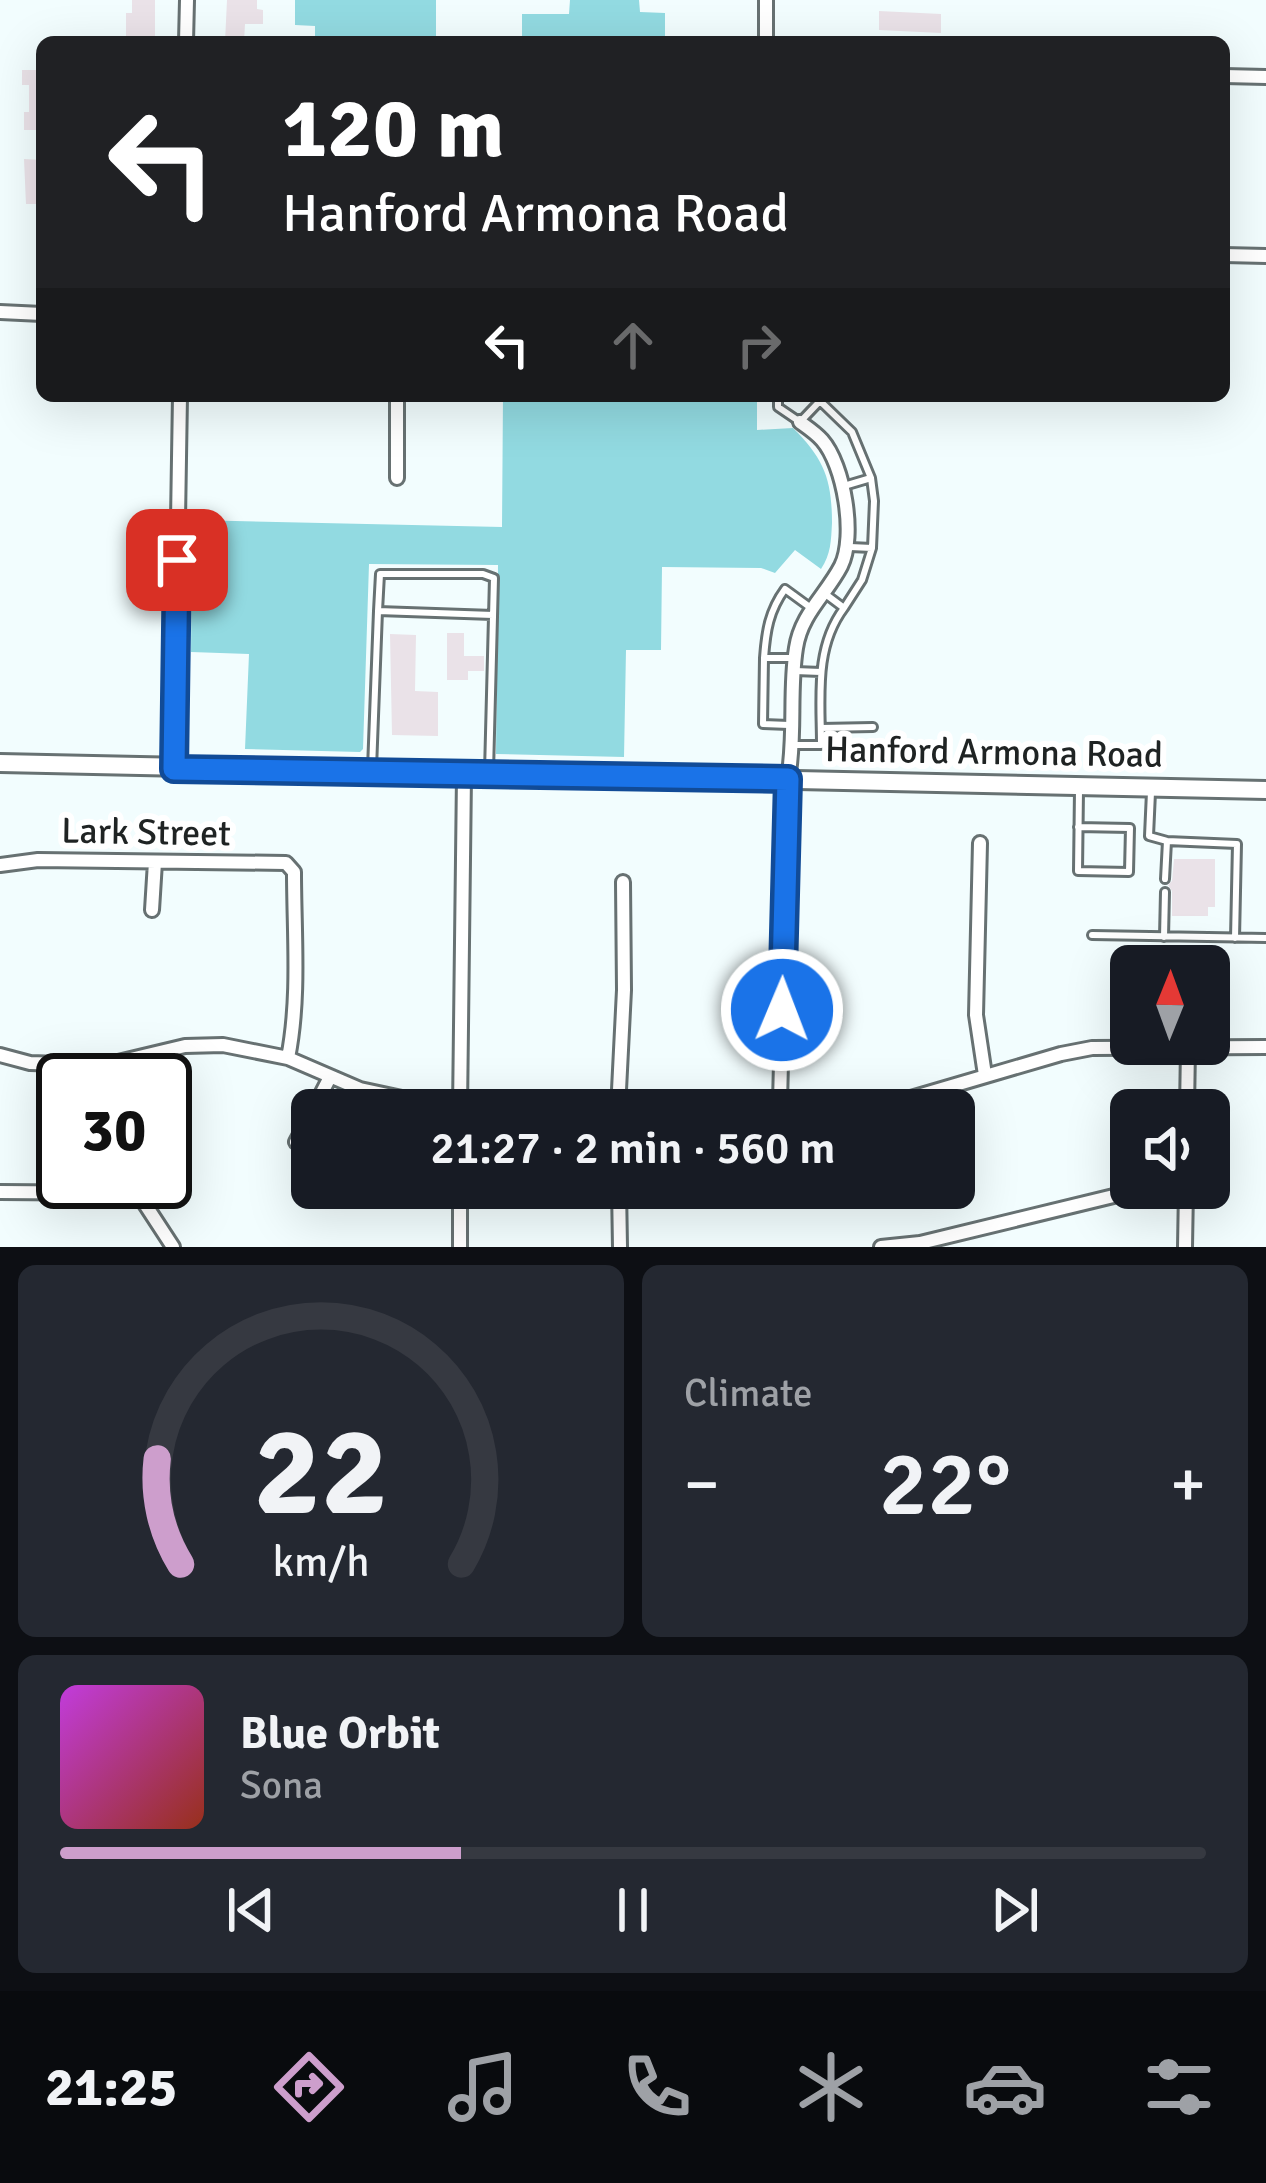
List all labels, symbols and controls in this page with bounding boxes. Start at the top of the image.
text: 120 m [282,77,504,181]
icon: left [84,84,240,240]
text: Hanford Armona Road [282,180,789,247]
icon: left [474,312,540,378]
icon: ahead [600,312,666,378]
icon: right [726,312,792,378]
pin [126,509,228,611]
icon: arrive [144,527,210,593]
street label: Hanford Armona Road [825,727,1163,778]
street label: Lark Street [61,809,231,856]
north arrow [1110,945,1230,1065]
map controls [1110,945,1230,1209]
position arrow [719,947,845,1073]
speed limit sign: 30 [36,1053,192,1209]
button: sound [1110,1089,1230,1209]
text: 21:27 · 2 min · 560 m [431,1121,835,1176]
text: Climate [684,1369,813,1417]
text: 22 [254,1396,388,1549]
text: 22° [879,1429,1011,1540]
text: − [684,1444,720,1525]
text: + [1170,1444,1206,1525]
text: km/h [272,1536,370,1589]
text: Blue Orbit [240,1706,440,1761]
text: Sona [240,1761,323,1809]
icon: previous [218,1877,284,1943]
icon: pause [600,1877,666,1943]
icon: next [982,1877,1048,1943]
icon: directions [267,2045,351,2129]
icon: music [441,2045,525,2129]
icon: phone [615,2045,699,2129]
icon: climate [789,2045,873,2129]
icon: car [963,2045,1047,2129]
icon: filters [1137,2045,1221,2129]
text: 21:25 [45,2054,178,2121]

